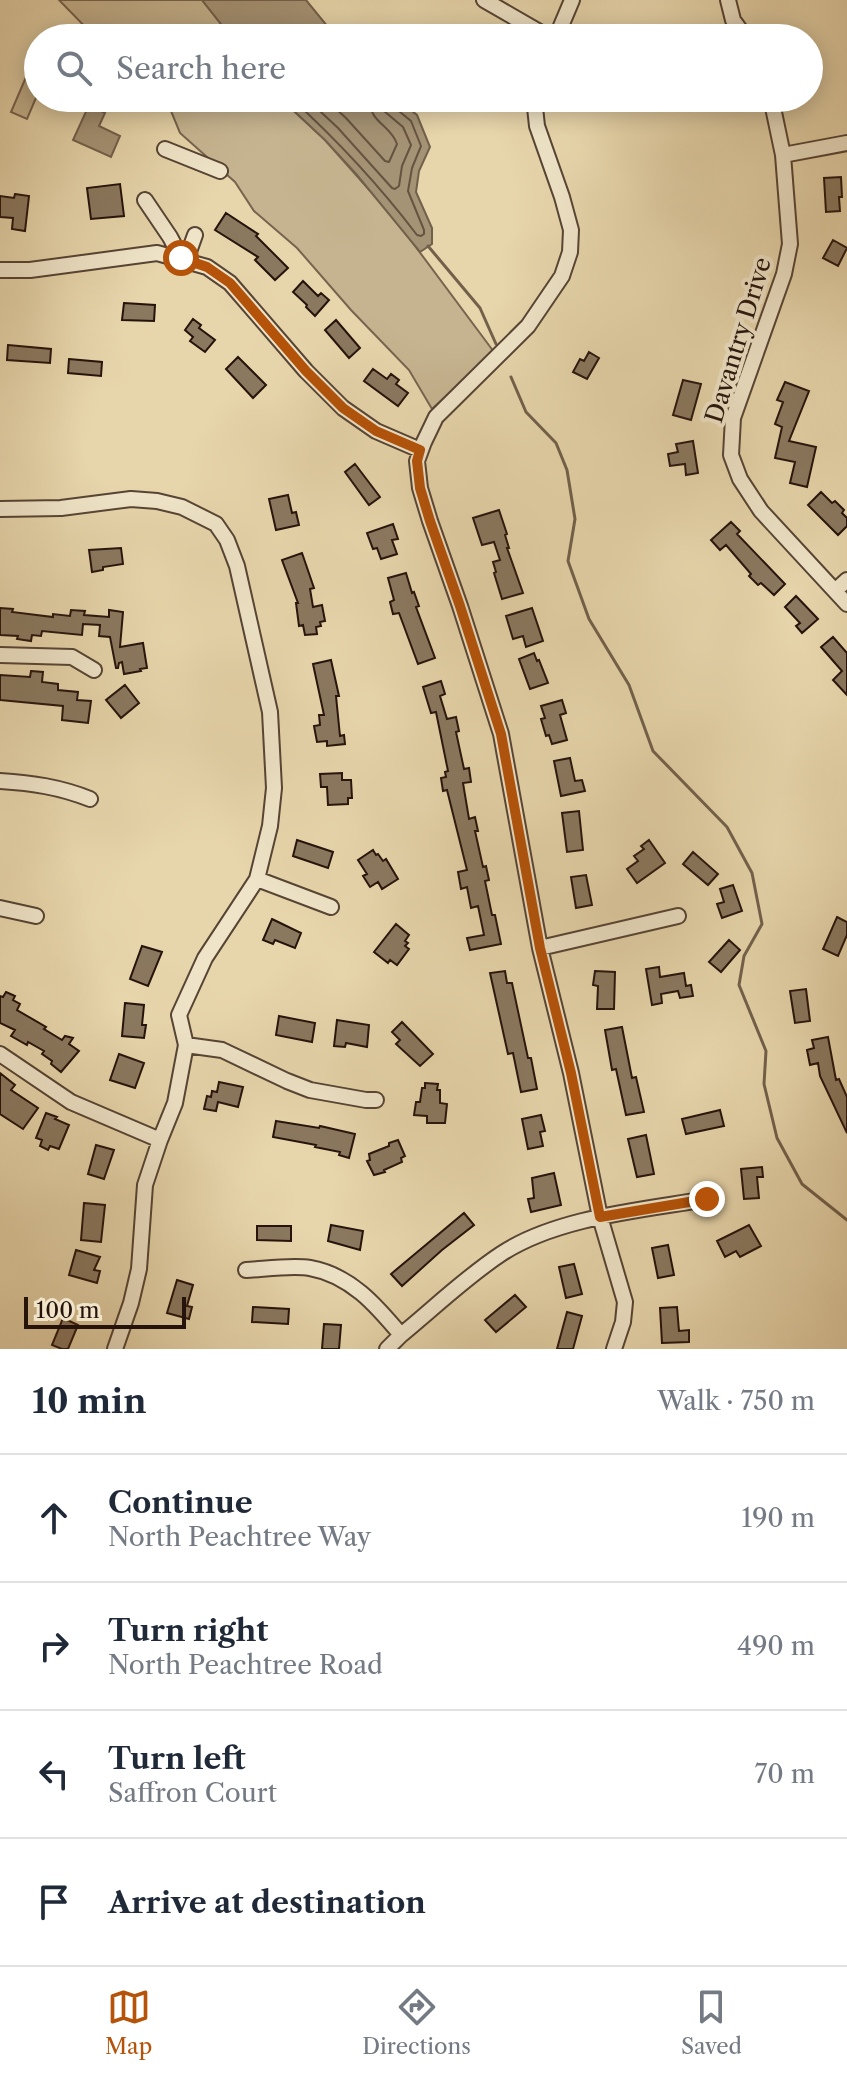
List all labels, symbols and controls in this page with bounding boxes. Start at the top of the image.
search box [24,24,823,112]
icon: search [52,46,96,90]
text: Search here [116,50,286,87]
route start [163,240,199,276]
street label: Davantry Drive [699,254,777,426]
route end [689,1181,725,1217]
scale bar [24,1293,186,1329]
text: 100 m [36,1297,99,1324]
text: 10 min [32,1380,147,1422]
text: Walk · 750 m [657,1385,815,1417]
text: Continue [108,1484,253,1521]
icon: ahead [32,1496,76,1540]
text: 190 m [741,1502,815,1534]
text: North Peachtree Way [108,1521,371,1553]
text: Turn right [108,1612,268,1649]
icon: right [32,1624,76,1668]
text: 490 m [737,1630,815,1662]
text: North Peachtree Road [108,1649,383,1681]
text: Turn left [108,1740,245,1777]
icon: left [32,1752,76,1796]
text: 70 m [755,1758,815,1790]
text: Saffron Court [108,1777,277,1809]
icon: arrive [32,1880,76,1924]
text: Arrive at destination [108,1884,426,1921]
tab: Map [105,1985,152,2060]
tab: Directions [362,1985,471,2060]
tab: Saved [681,1985,742,2060]

